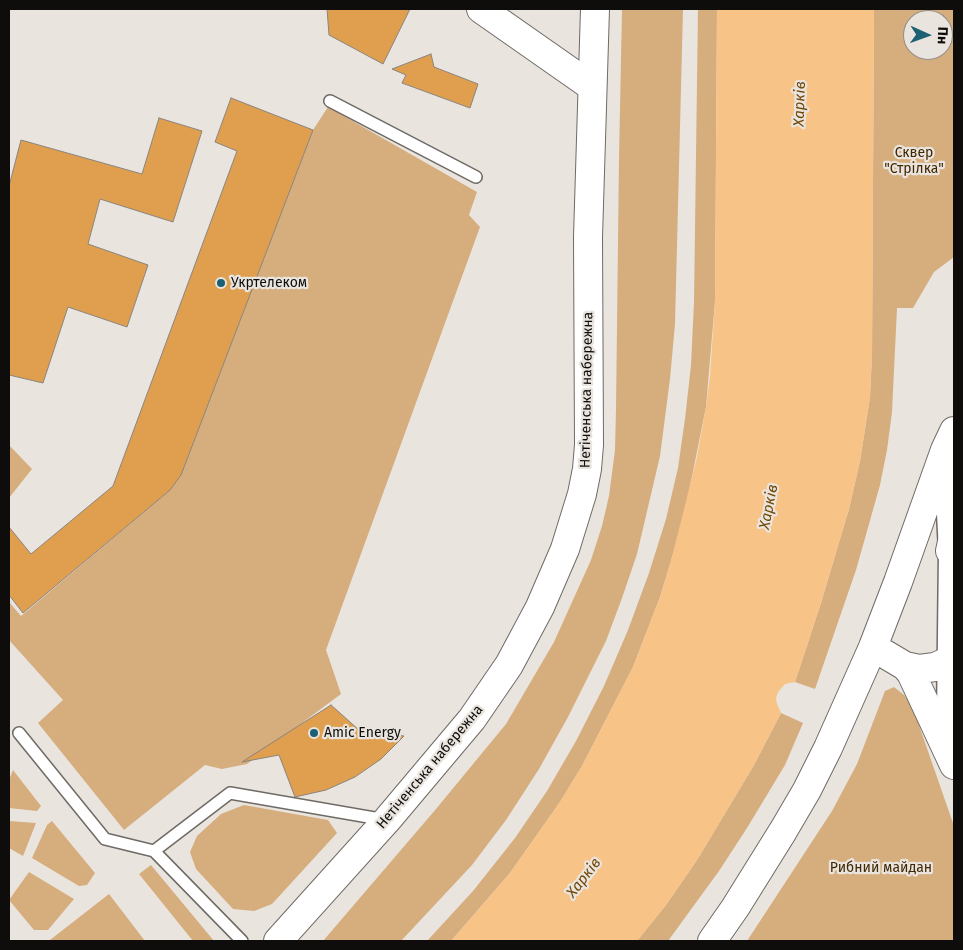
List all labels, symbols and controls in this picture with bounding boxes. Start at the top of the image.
north arrow [903,10,953,60]
text: Пн [934,26,951,45]
water label: Харків [790,81,810,127]
park label: Сквер "Стрілка" [884,145,944,178]
place label: Укртелеком [231,275,307,291]
marker: Укртелеком [215,277,227,289]
street label: Нетіченська набережна [577,312,597,468]
water label: Харків [756,483,782,531]
street label: Нетіченська набережна [373,702,487,832]
place label: Amic Energy [324,725,401,741]
marker: Amic Energy [308,727,320,739]
water label: Харків [563,855,605,901]
park label: Рибний майдан [830,860,932,876]

